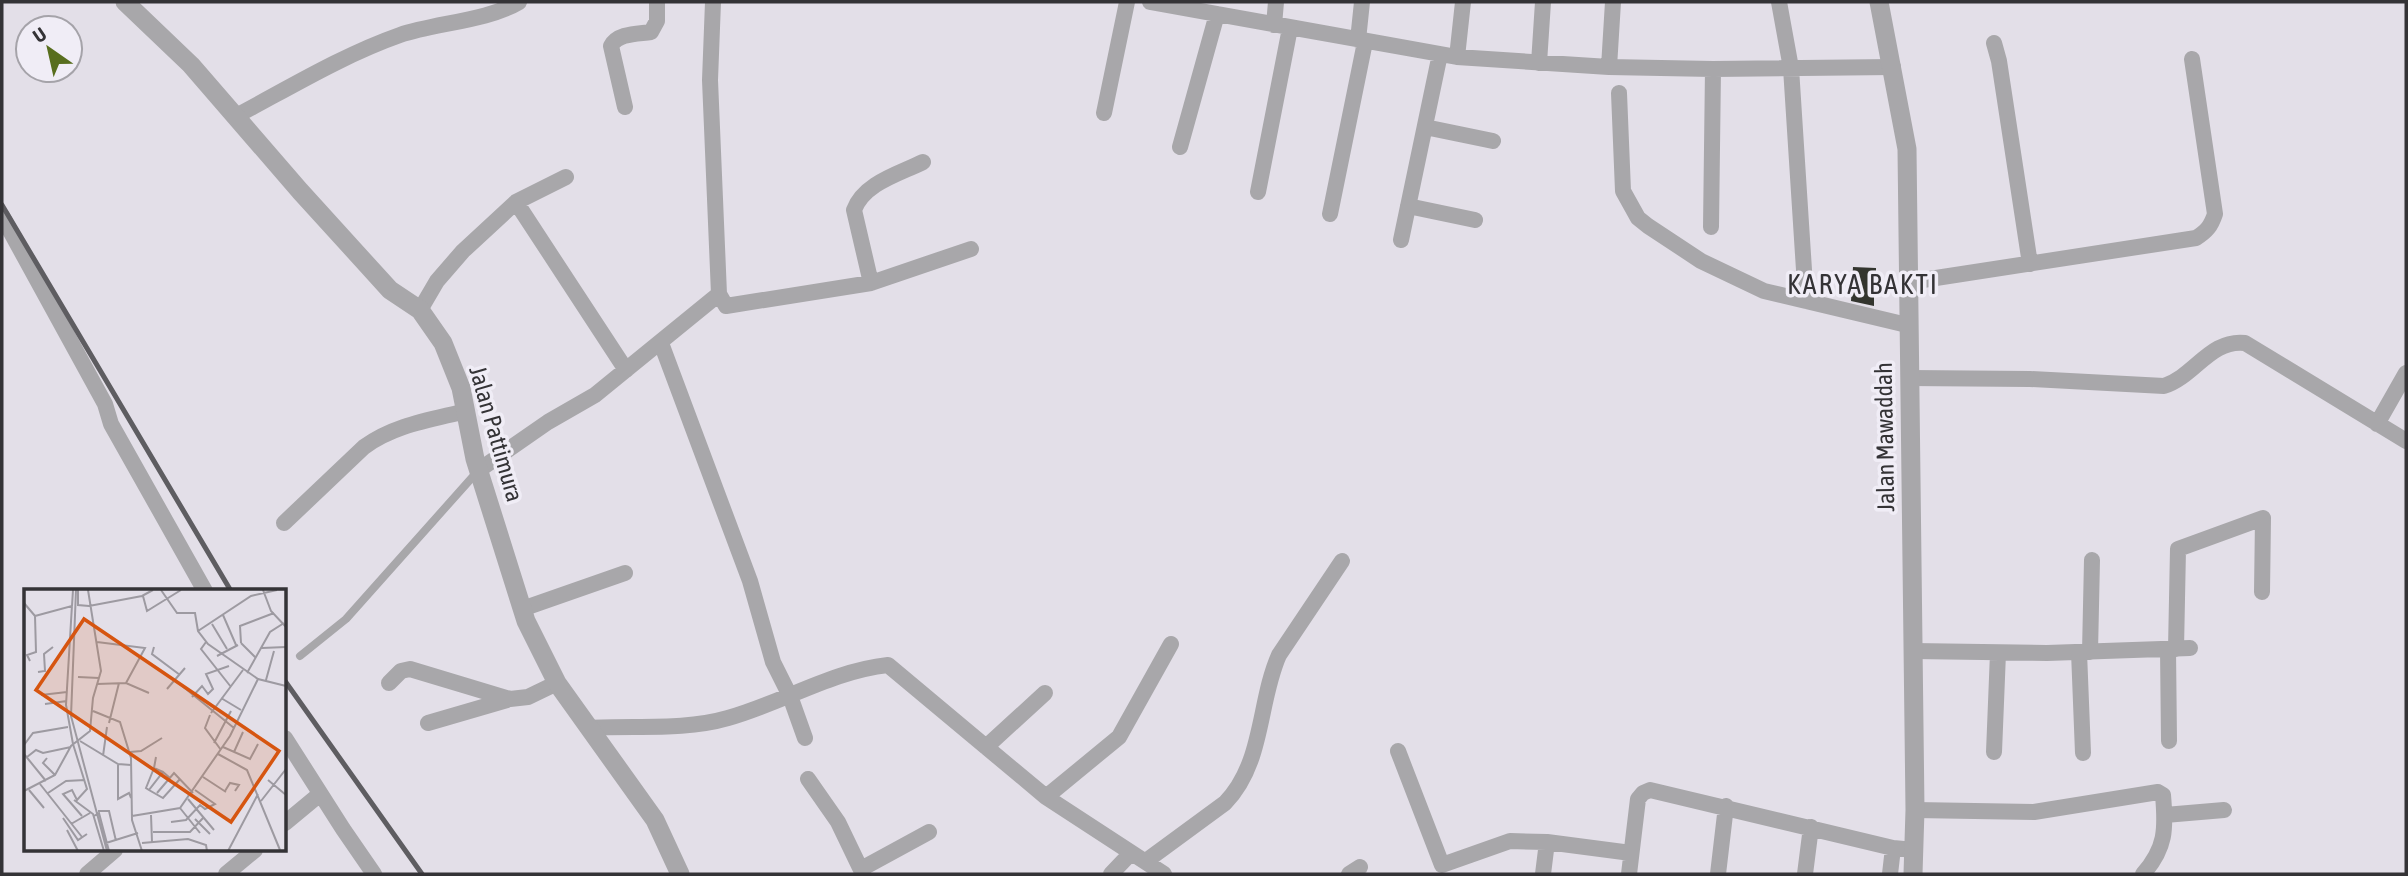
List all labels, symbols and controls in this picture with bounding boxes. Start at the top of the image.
north arrow [14,14,84,84]
text: U [29,23,50,47]
district label: KARYA BAKTI [1787,268,1939,300]
street label: Jalan Mawaddah [1870,362,1899,512]
street label: Jalan Pattimura [464,363,529,505]
inset map [24,589,287,852]

